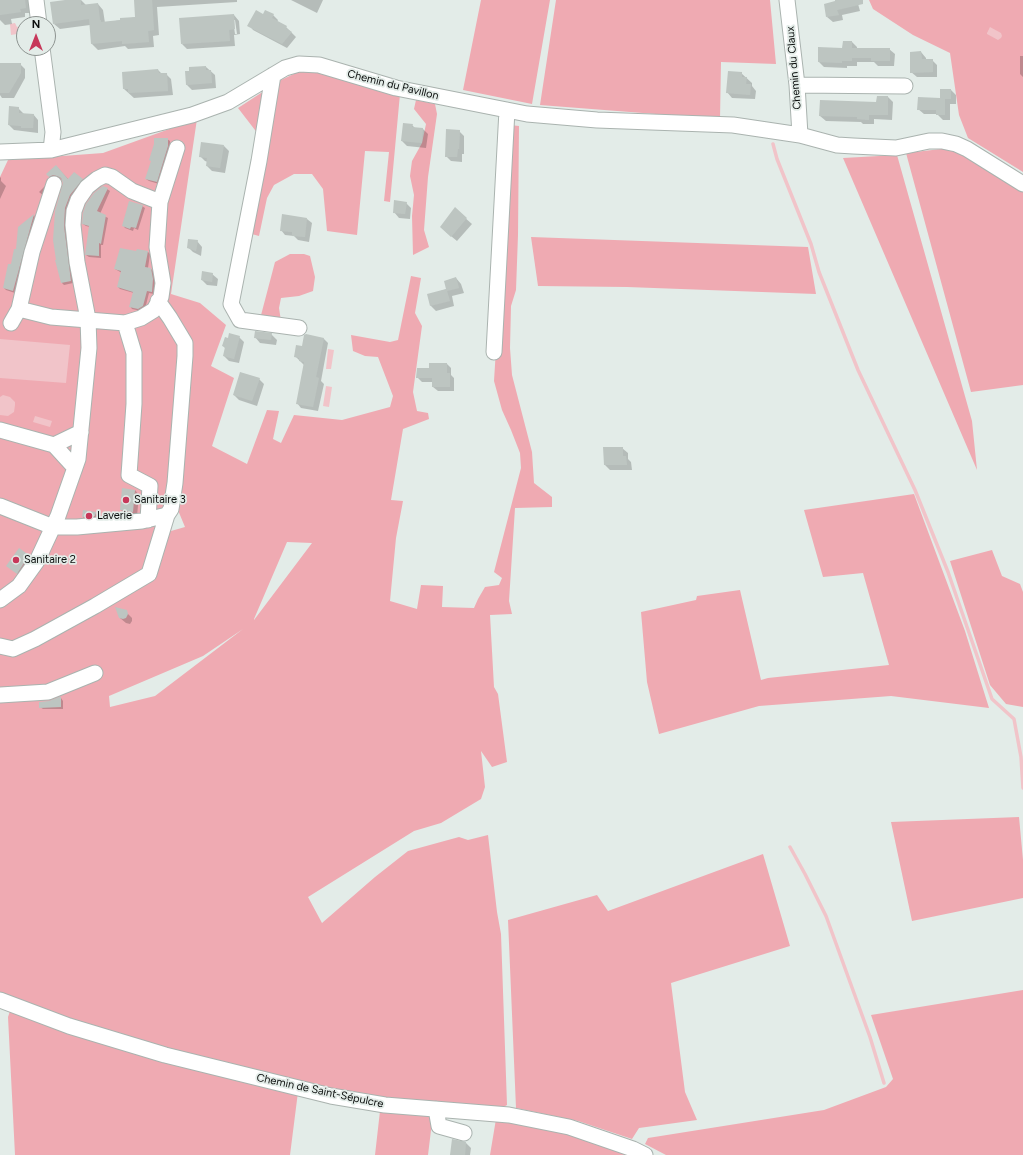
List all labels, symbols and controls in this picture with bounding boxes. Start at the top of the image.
north arrow [16,16,56,56]
text: N [32,18,40,31]
street label: Chemin du Claux [784,26,804,110]
street label: Chemin du Pavillon [346,67,440,103]
place label: Sanitaire 3 [134,493,186,507]
marker: Sanitaire 3 [121,495,131,505]
place label: Laverie [97,509,132,523]
marker: Laverie [84,511,94,521]
place label: Sanitaire 2 [24,553,76,567]
marker: Sanitaire 2 [11,555,21,565]
street label: Chemin de Saint-Sépulcre [255,1071,385,1111]

